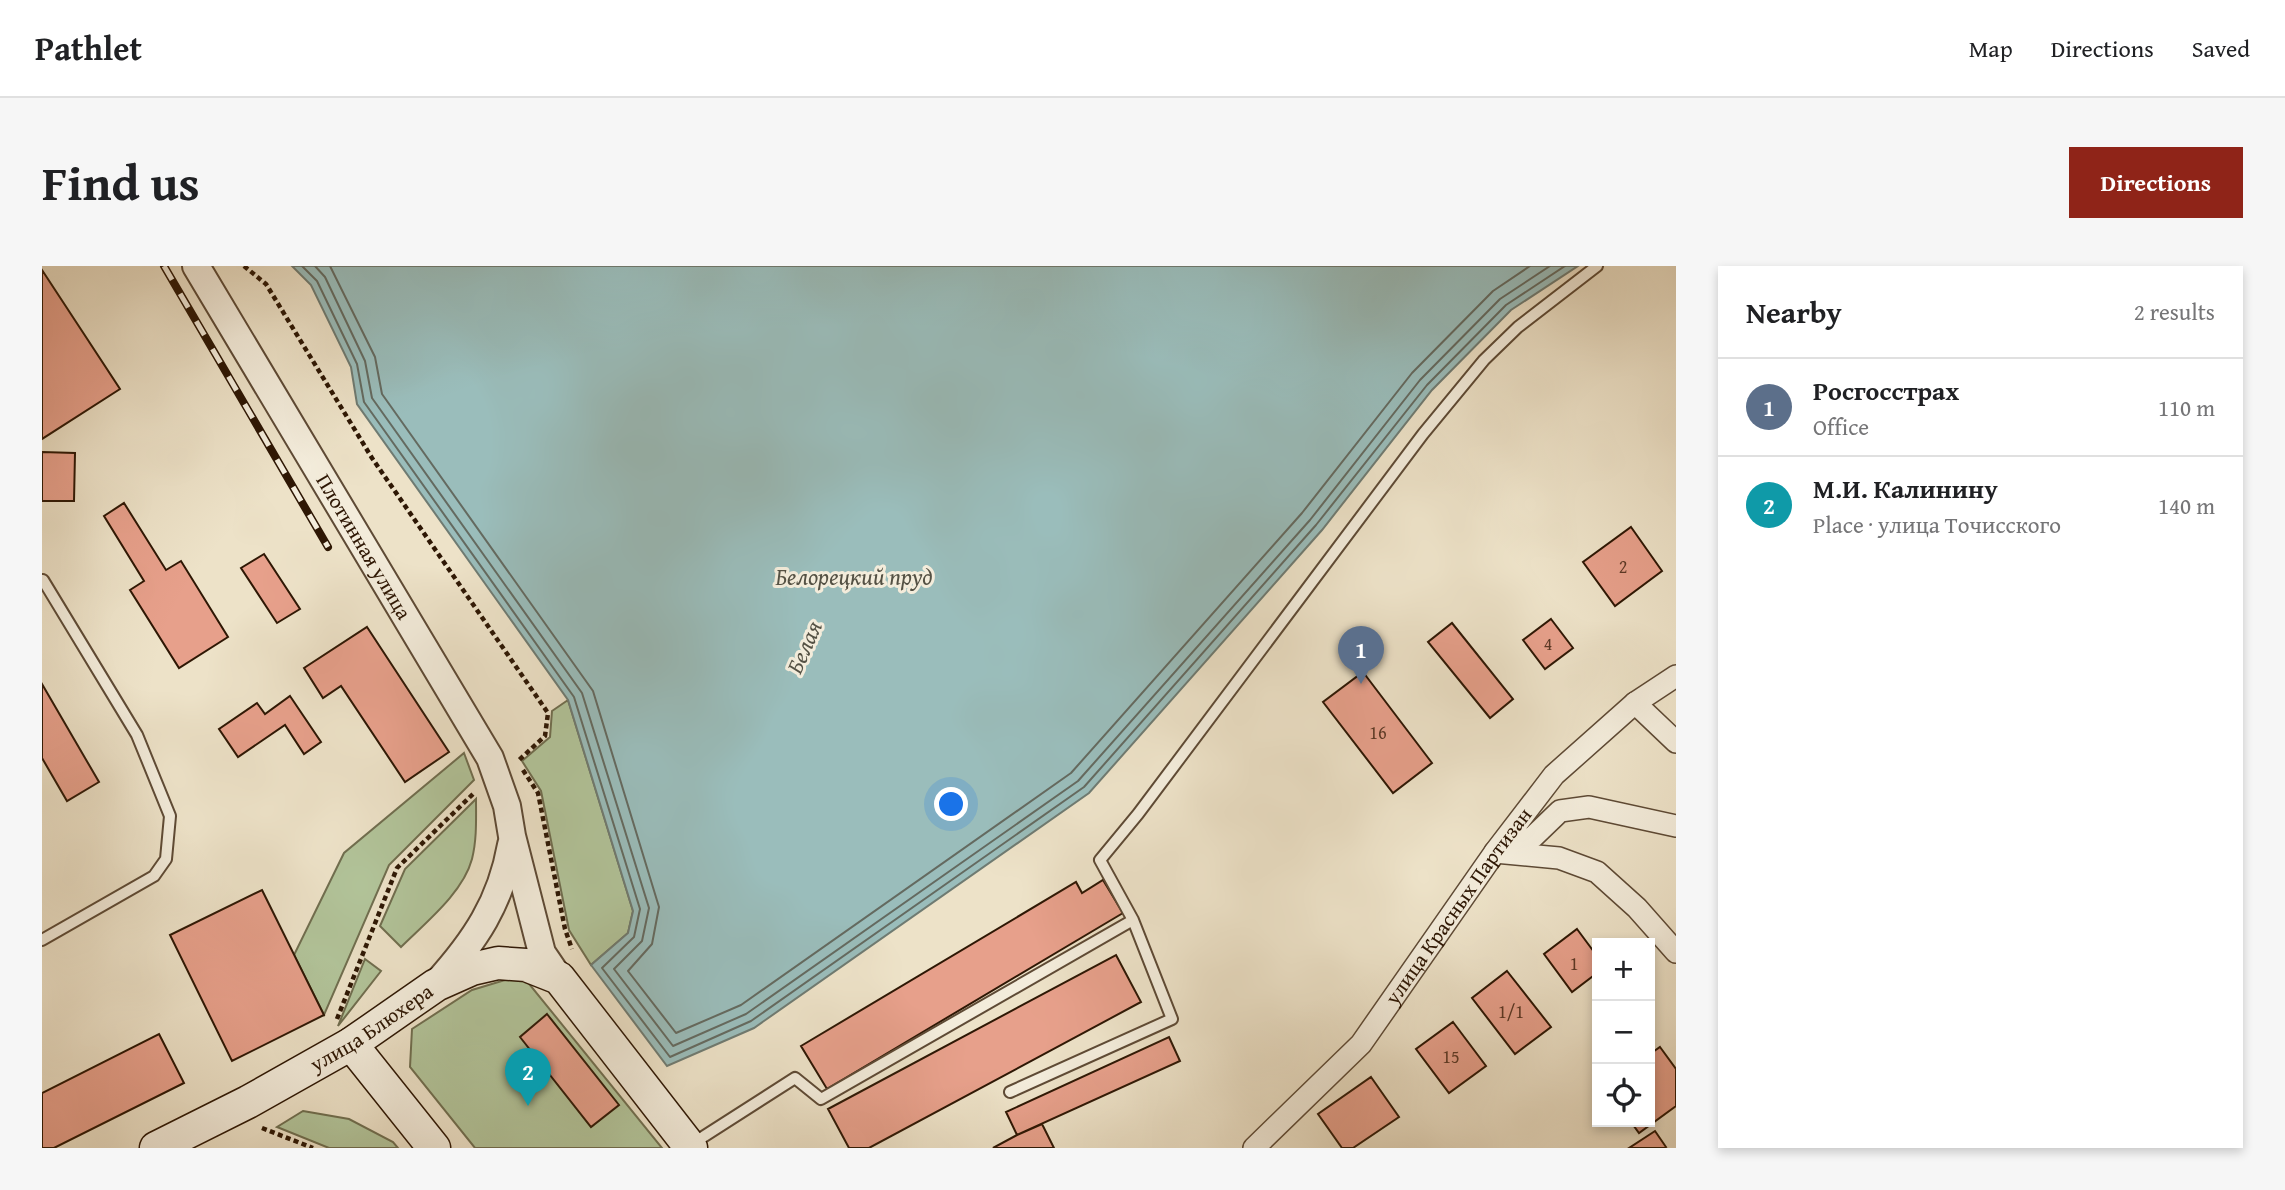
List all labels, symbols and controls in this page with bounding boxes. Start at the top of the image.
text: Pathlet [35,24,142,72]
text: Map [1969,31,2013,66]
text: Directions [2051,31,2154,66]
text: Saved [2192,31,2250,66]
text: Find us [42,146,200,218]
button: Directions [2069,147,2243,218]
text: Nearby [1746,290,1842,334]
text: 2 results [2134,295,2215,328]
text: Росгосстрах [1813,371,1959,410]
text: 1 [1763,391,1775,424]
text: 110 m [2158,391,2215,424]
text: Office [1813,410,1869,443]
street label: Плотинная улица [309,468,420,625]
text: М.И. Калинину [1813,469,1998,508]
text: 2 [1763,489,1775,522]
text: 140 m [2158,489,2215,522]
text: Place · улица Точисского [1813,508,2061,541]
house number: 2 [1619,553,1627,580]
water label: Белорецкий пруд [775,560,933,593]
water label: Белая [777,615,830,678]
pin: 1 [1338,626,1384,684]
house number: 4 [1544,630,1552,657]
house number: 16 [1369,719,1387,746]
your location [934,787,968,821]
street label: улица Красных Партизан [1376,800,1539,1012]
map controls [1592,938,1655,1127]
button: + [1592,938,1655,1001]
house number: 1 [1570,950,1578,977]
street label: улица Блюхера [303,976,439,1080]
house number: 1/1 [1498,998,1524,1025]
button: − [1592,1001,1655,1064]
house number: 15 [1442,1043,1460,1070]
pin: 2 [505,1048,551,1106]
button: locate [1592,1064,1655,1127]

